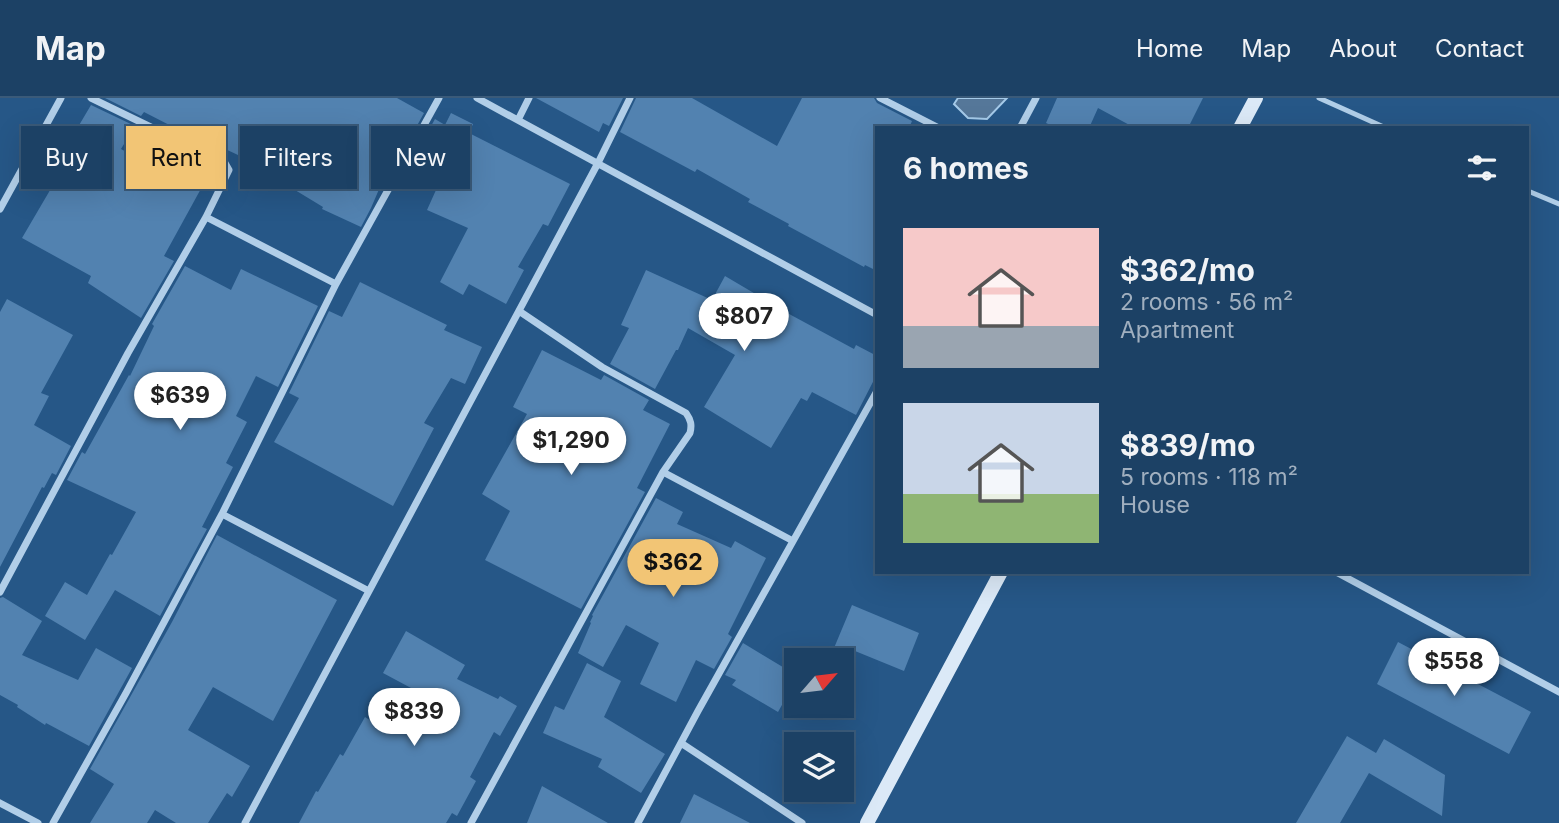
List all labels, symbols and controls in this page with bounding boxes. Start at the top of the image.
text: Map [35,28,106,68]
text: Home [1136,34,1203,63]
text: Map [1241,34,1291,63]
text: About [1329,34,1397,63]
text: Contact [1435,34,1524,63]
chip: Buy [21,126,112,189]
chip: Rent [126,126,226,189]
chip: Filters [240,126,357,189]
chip: New [371,126,470,189]
icon: filters [1463,149,1501,187]
text: 6 homes [903,150,1029,186]
text: $362/mo [1120,252,1255,288]
icon: home [959,256,1043,340]
text: 2 rooms · 56 m² [1120,288,1293,316]
pin: $807 [703,294,785,353]
text: $807 [715,302,773,330]
text: Apartment [1120,316,1234,344]
pin: $639 [139,372,221,432]
text: $639 [150,381,210,409]
pin: $1,290 [514,418,628,477]
text: $1,290 [532,426,610,454]
text: $839/mo [1120,427,1255,463]
icon: home [959,431,1043,515]
text: 5 rooms · 118 m² [1120,463,1298,491]
text: House [1120,491,1190,519]
pin: $362 [632,540,714,599]
text: $362 [643,548,703,576]
pin: $558 [1413,638,1495,698]
text: $558 [1424,647,1484,675]
north arrow [784,648,854,718]
map controls [784,648,854,802]
pin: $839 [373,688,455,748]
text: $839 [384,697,444,725]
button: layers [784,732,854,802]

